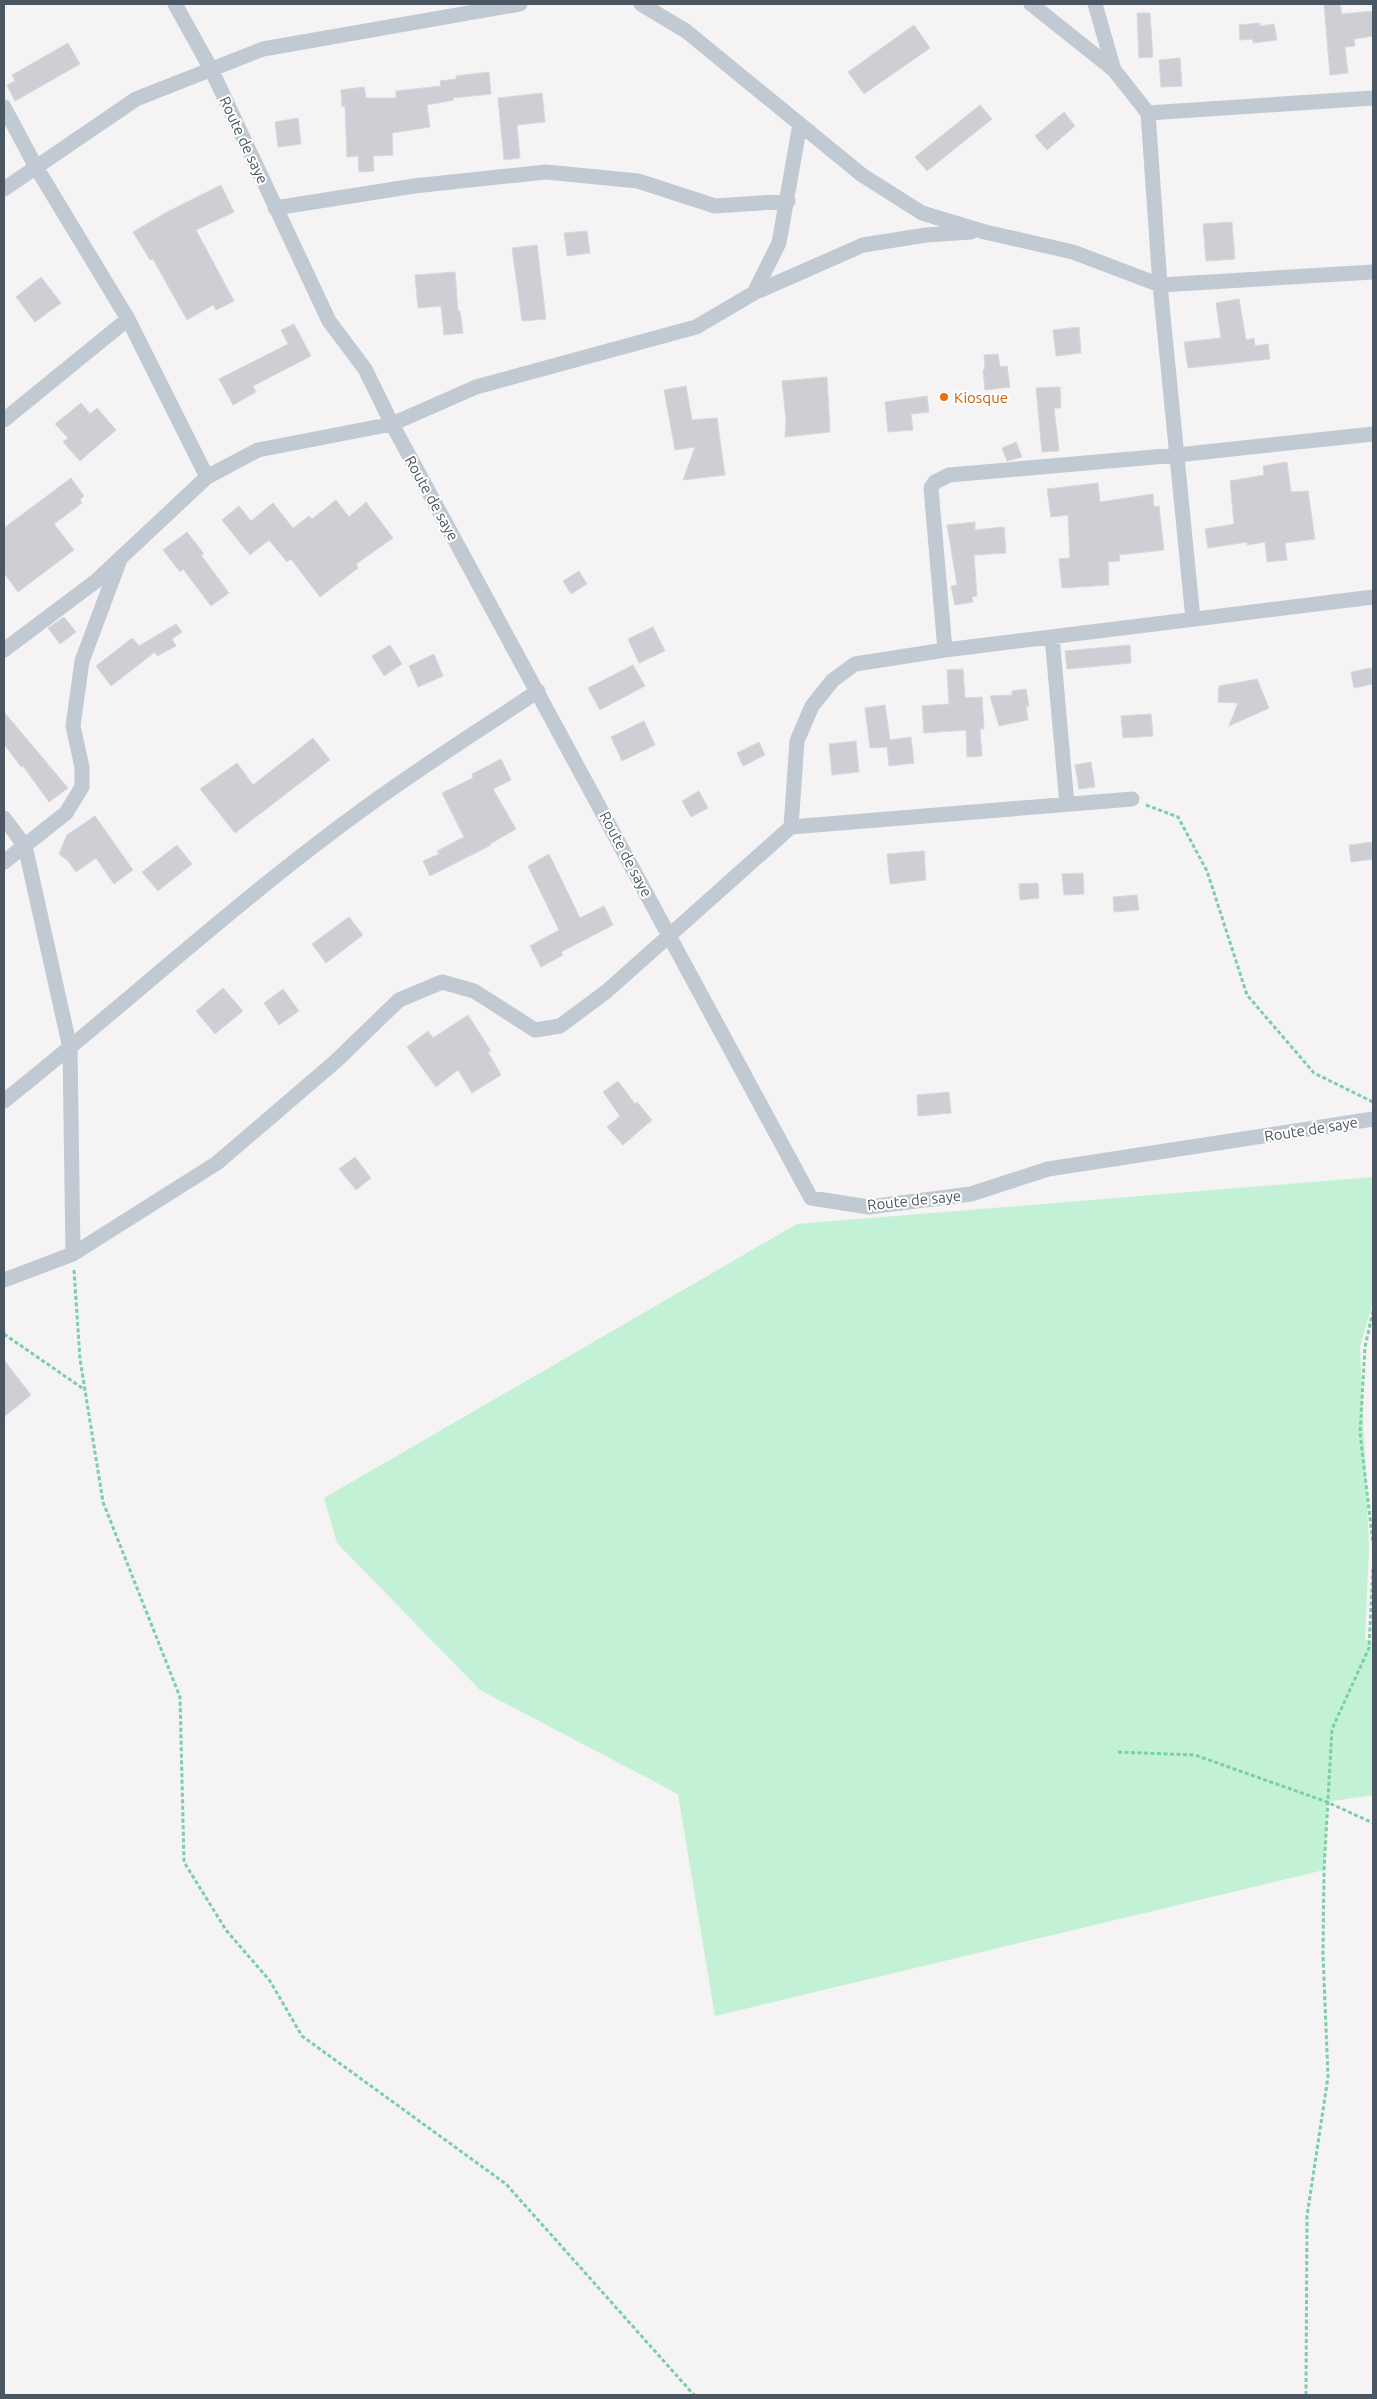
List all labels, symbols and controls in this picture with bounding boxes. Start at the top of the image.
street label: Route de saye [216,94,272,186]
place label: Kiosque [954,389,1008,406]
marker: Kiosque [938,391,950,403]
street label: Route de saye [402,453,462,543]
street label: Route de saye [596,808,656,900]
street label: Route de saye [1263,1113,1359,1145]
street label: Route de saye [866,1187,962,1213]

